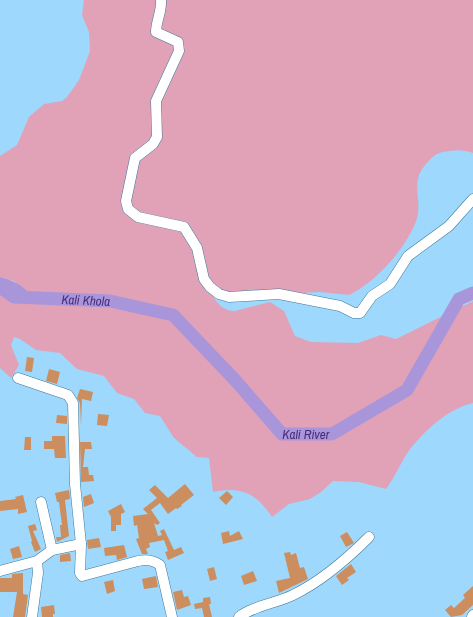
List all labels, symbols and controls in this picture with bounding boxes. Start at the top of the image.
water label: Kali Khola [61,291,110,310]
water label: Kali River [282,426,330,443]

